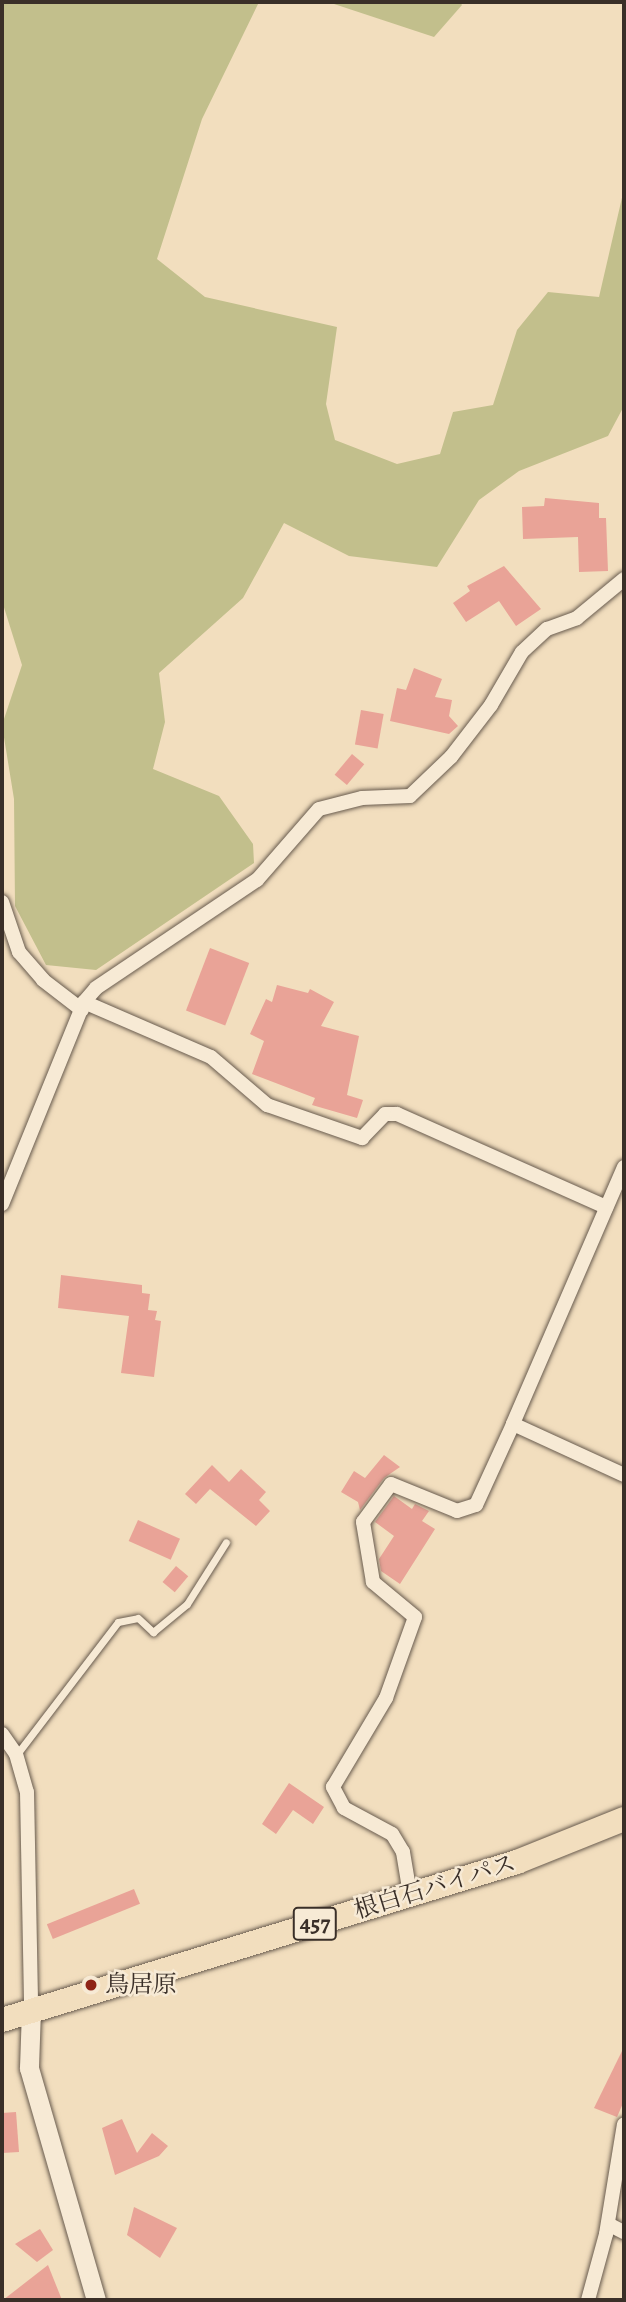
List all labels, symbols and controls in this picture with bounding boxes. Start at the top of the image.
street label: 根白石バイパス [350,1849,520,1925]
road number: 457 [292,1904,338,1943]
place label: 鳥居原 [105,1971,177,1999]
marker: 鳥居原 [83,1977,99,1993]

